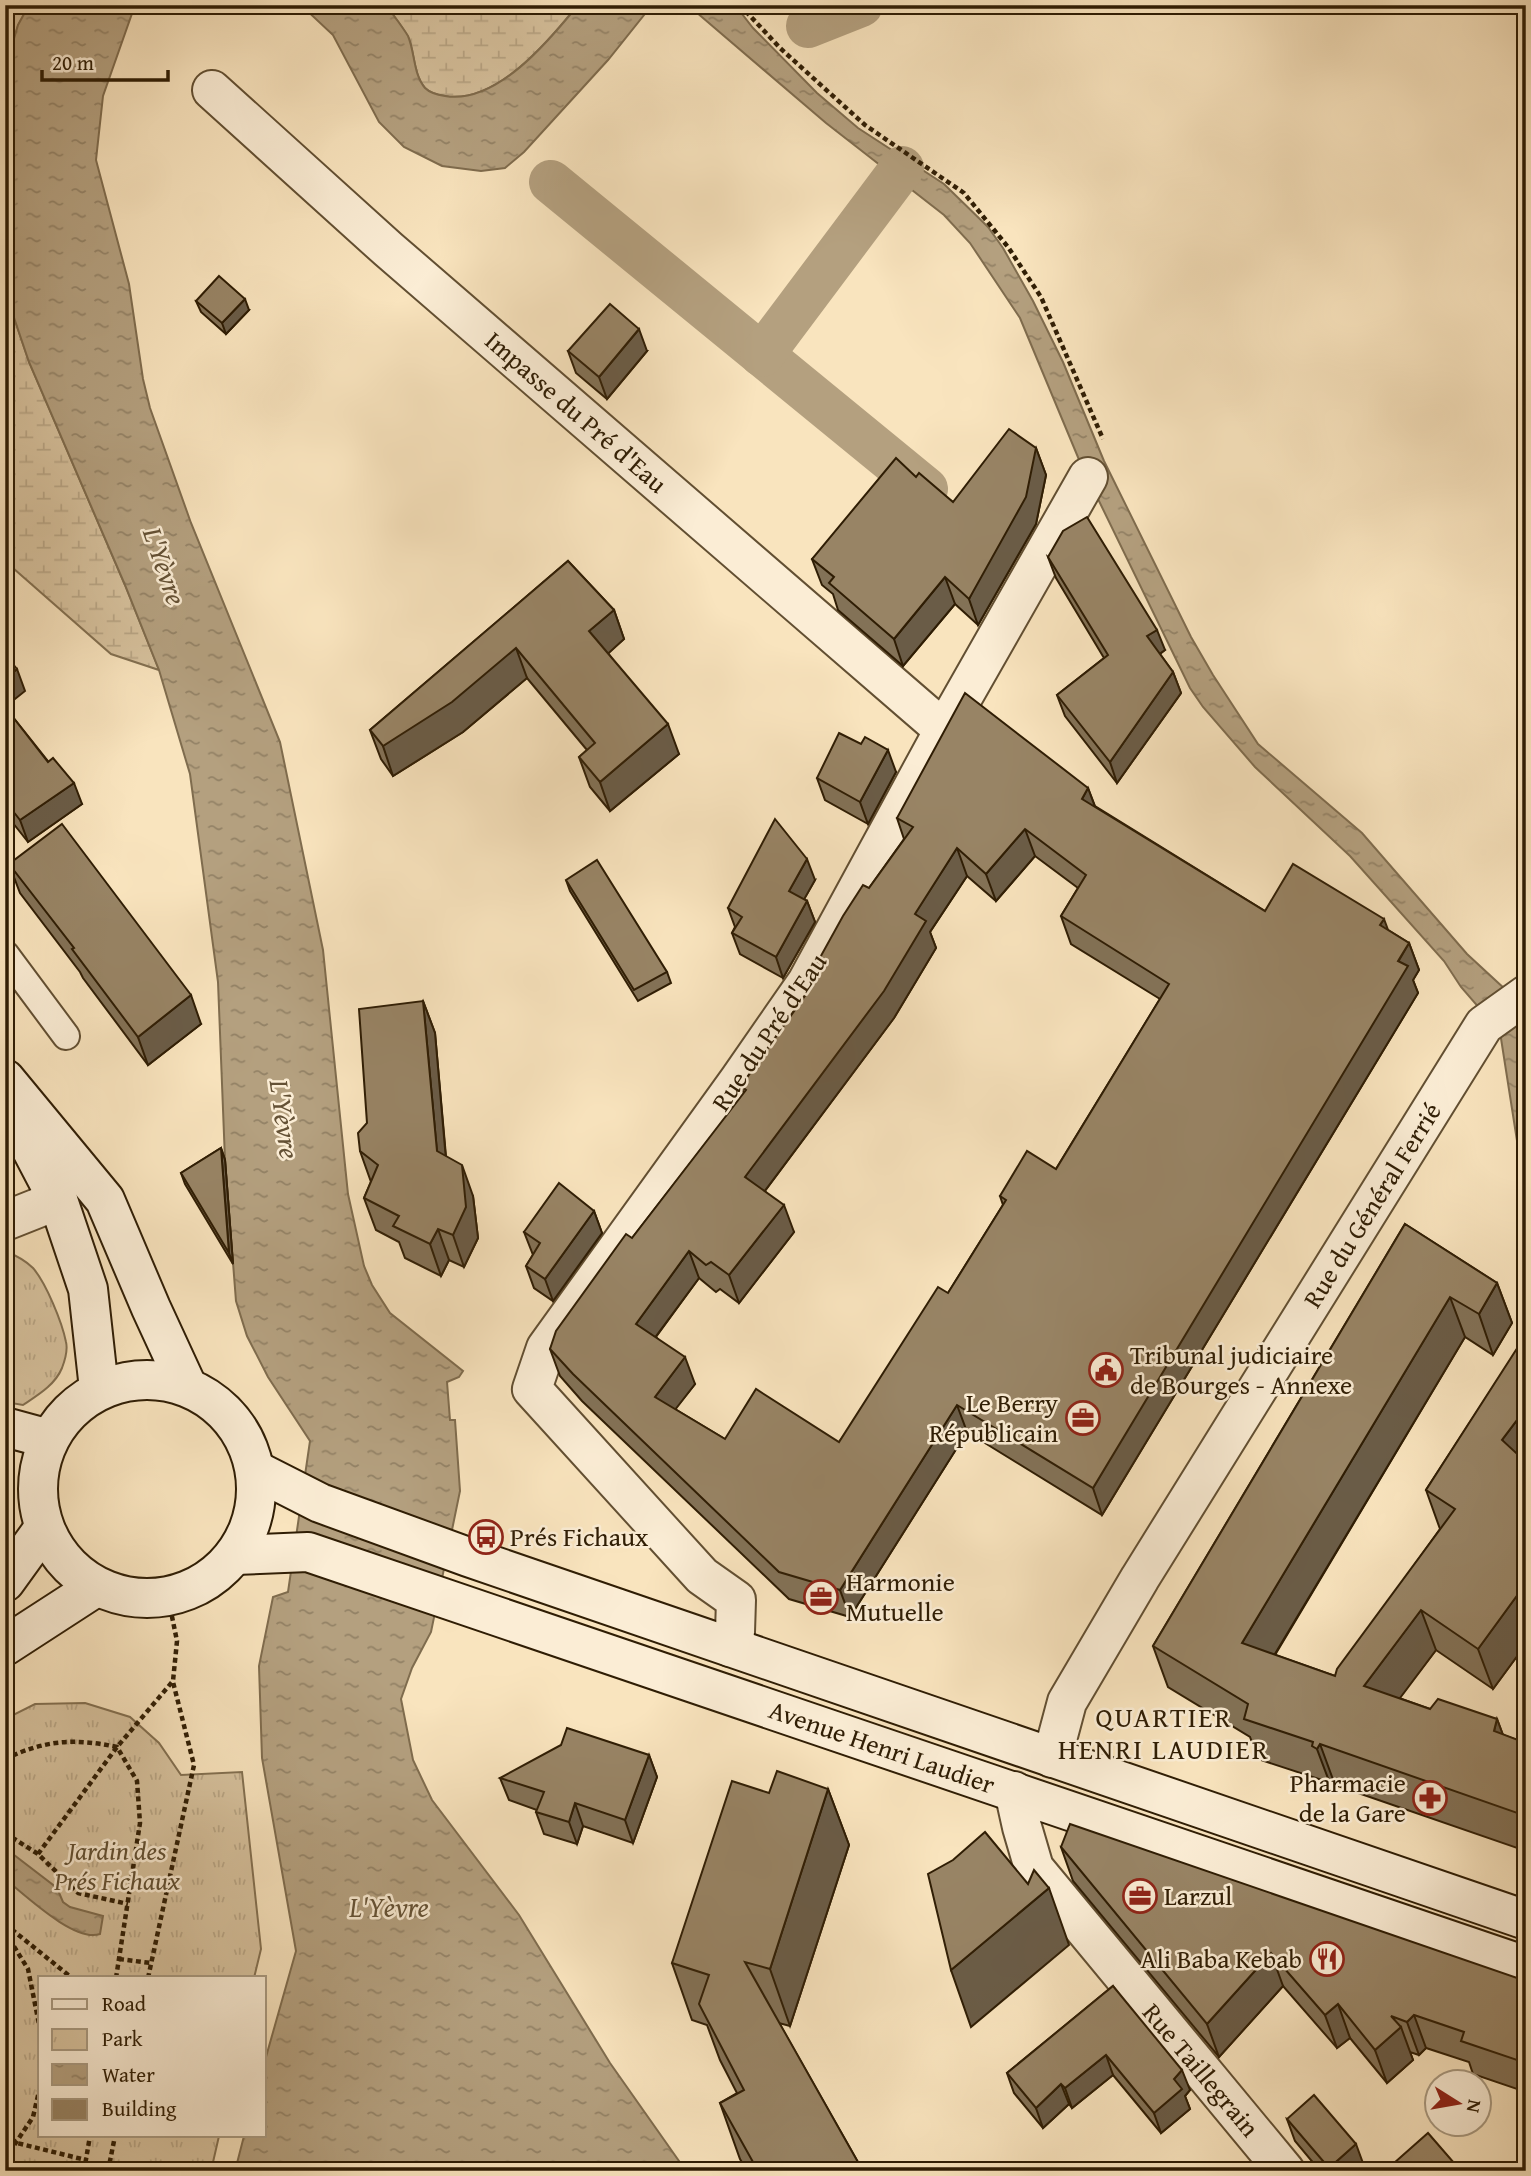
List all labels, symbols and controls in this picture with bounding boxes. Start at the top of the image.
scale bar [42,38,168,82]
text: 20 m [52,47,94,78]
street label: Impasse du Pré d'Eau [477,321,676,502]
water label: L'Yèvre [133,521,198,610]
street label: Rue du Pré d'Eau [701,945,836,1119]
water label: L'Yèvre [260,1076,311,1161]
street label: Rue du Général Ferrié [1293,1095,1451,1315]
place label: Tribunal judiciaire de Bourges - Annexe [1130,1335,1352,1404]
public building icon: Tribunal judiciaire de Bourges - Annexe [1087,1351,1125,1389]
place label: Le Berry Républicain [929,1383,1058,1452]
office icon: Le Berry Républicain [1064,1399,1102,1437]
place label: Prés Fichaux [510,1517,649,1556]
bus stop icon: Prés Fichaux [467,1518,505,1556]
place label: Harmonie Mutuelle [846,1562,955,1631]
office icon: Harmonie Mutuelle [802,1578,840,1616]
street label: Avenue Henri Laudier [764,1690,1001,1804]
district label: QUARTIER HENRI LAUDIER [1058,1696,1270,1769]
place label: Pharmacie de la Gare [1290,1763,1406,1832]
pharmacy icon: Pharmacie de la Gare [1411,1779,1449,1817]
park label: Jardin des Prés Fichaux [53,1831,180,1900]
place label: Larzul [1164,1876,1232,1915]
office icon: Larzul [1121,1877,1159,1915]
water label: L'Yèvre [348,1886,429,1927]
place label: Ali Baba Kebab [1141,1939,1302,1978]
restaurant icon: Ali Baba Kebab [1308,1940,1346,1978]
legend [38,1976,266,2138]
text: Road [102,1988,147,2019]
street label: Rue Taillegrain [1134,1994,1269,2146]
text: Park [102,2023,143,2054]
text: Water [102,2059,155,2090]
north arrow [1422,2068,1492,2138]
text: Building [102,2093,177,2124]
text: N [1460,2097,1490,2115]

